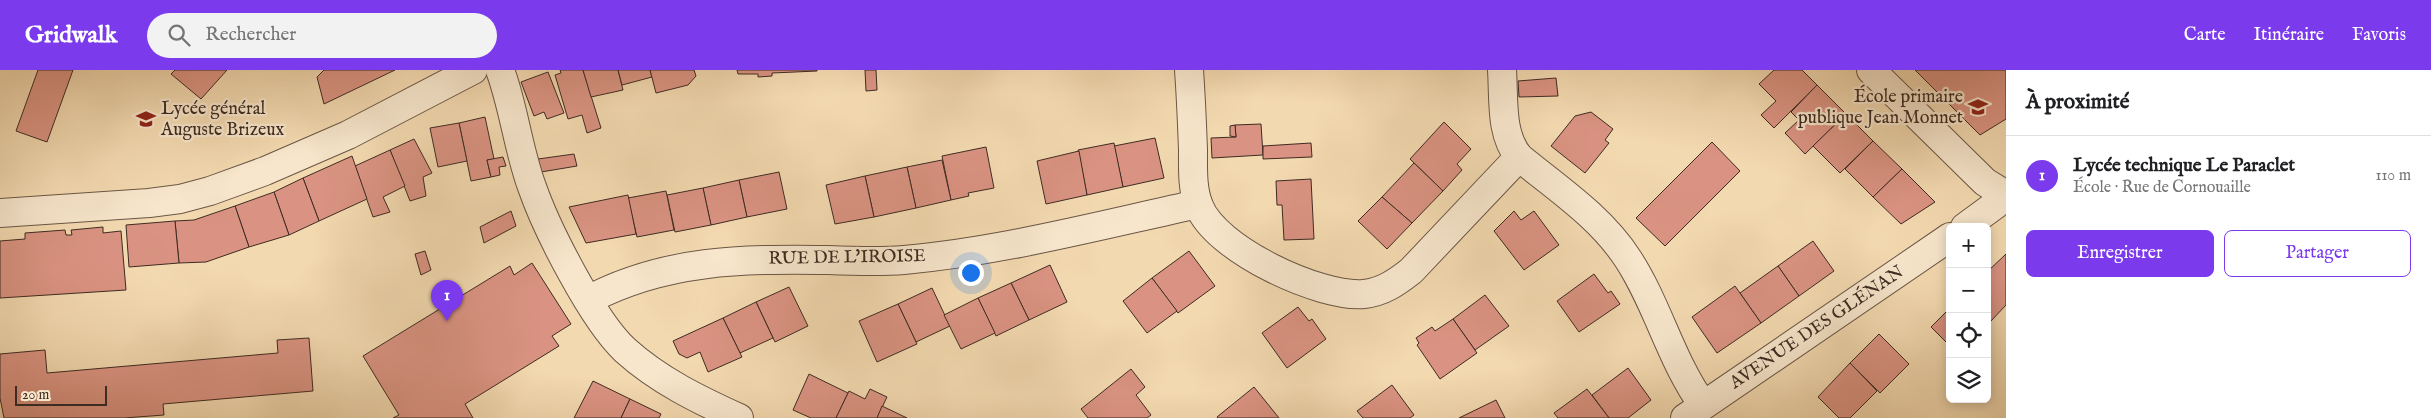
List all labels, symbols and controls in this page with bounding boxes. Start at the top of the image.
search box [147,13,497,58]
text: Gridwalk [25,20,117,51]
icon: search [165,21,193,49]
text: Rechercher [205,23,296,47]
text: Carte [2184,24,2226,47]
text: Itinéraire [2254,24,2324,47]
text: Favoris [2352,24,2406,47]
place label: École primaire publique Jean Monnet [1798,84,1963,130]
text: À proximité [2026,89,2129,116]
school or university icon: École primaire publique Jean Monnet [1967,96,1989,118]
place label: Lycée général Auguste Brizeux [160,98,285,142]
school or university icon: Lycée général Auguste Brizeux [135,108,157,130]
text: Lycée technique Le Paraclet [2073,154,2295,178]
text: 1 [2039,166,2045,186]
text: 110 m [2375,166,2411,186]
text: École · Rue de Cornouaille [2073,178,2251,198]
map controls [1946,223,1991,403]
button: + [1946,223,1991,268]
button: Enregistrer [2026,230,2214,277]
button: Partager [2224,230,2411,277]
street label: RUE DE L'IROISE [768,245,926,271]
street label: AVENUE DES GLÉNAN [1724,259,1909,395]
your location [958,260,984,286]
button: − [1946,268,1991,313]
pin: 1 [431,280,463,321]
button: locate [1946,313,1991,358]
button: layers [1946,358,1991,403]
scale bar [15,383,108,406]
text: 20 m [22,386,49,404]

